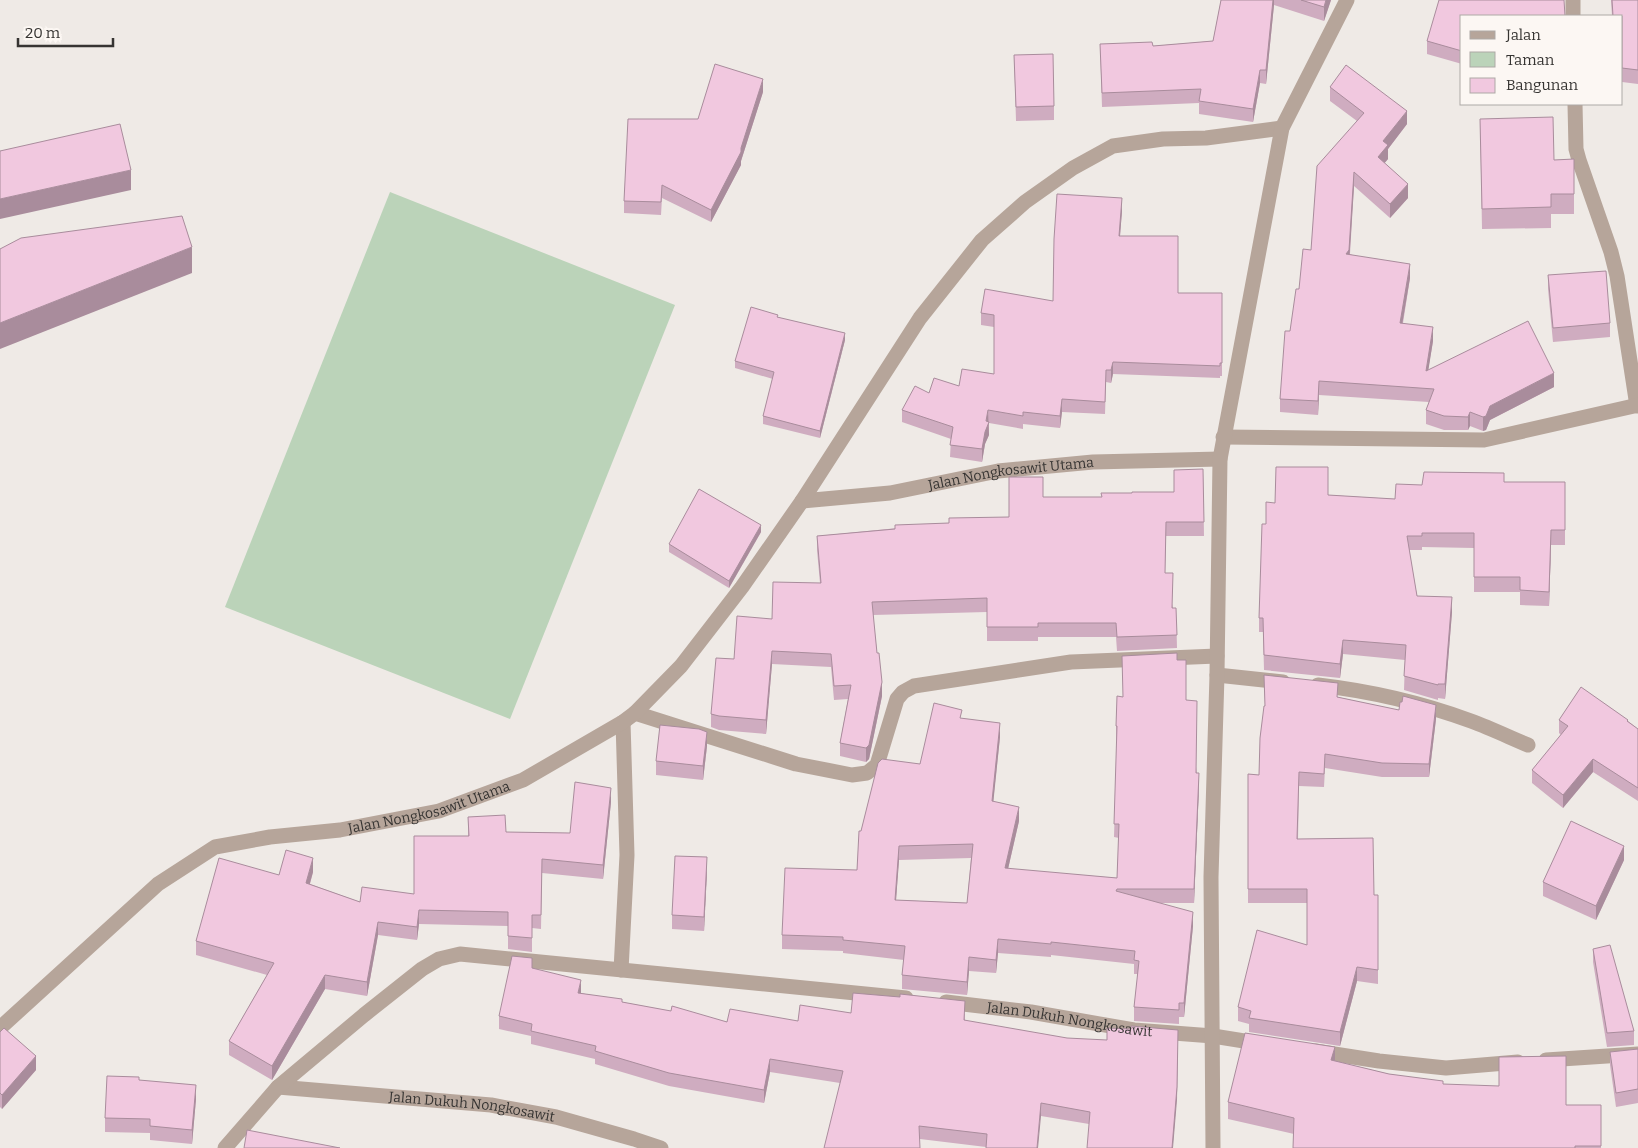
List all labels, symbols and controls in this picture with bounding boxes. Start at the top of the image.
scale bar [18,15,112,47]
legend [1460,15,1623,105]
text: 20 m [25,24,61,42]
text: Jalan [1505,26,1541,44]
text: Taman [1506,51,1555,69]
text: Bangunan [1506,76,1578,94]
street label: Jalan Nongkosawit Utama [925,453,1095,494]
street label: Jalan Nongkosawit Utama [346,777,513,837]
street label: Jalan Dukuh Nongkosawit [985,998,1153,1040]
street label: Jalan Dukuh Nongkosawit [387,1088,556,1125]

